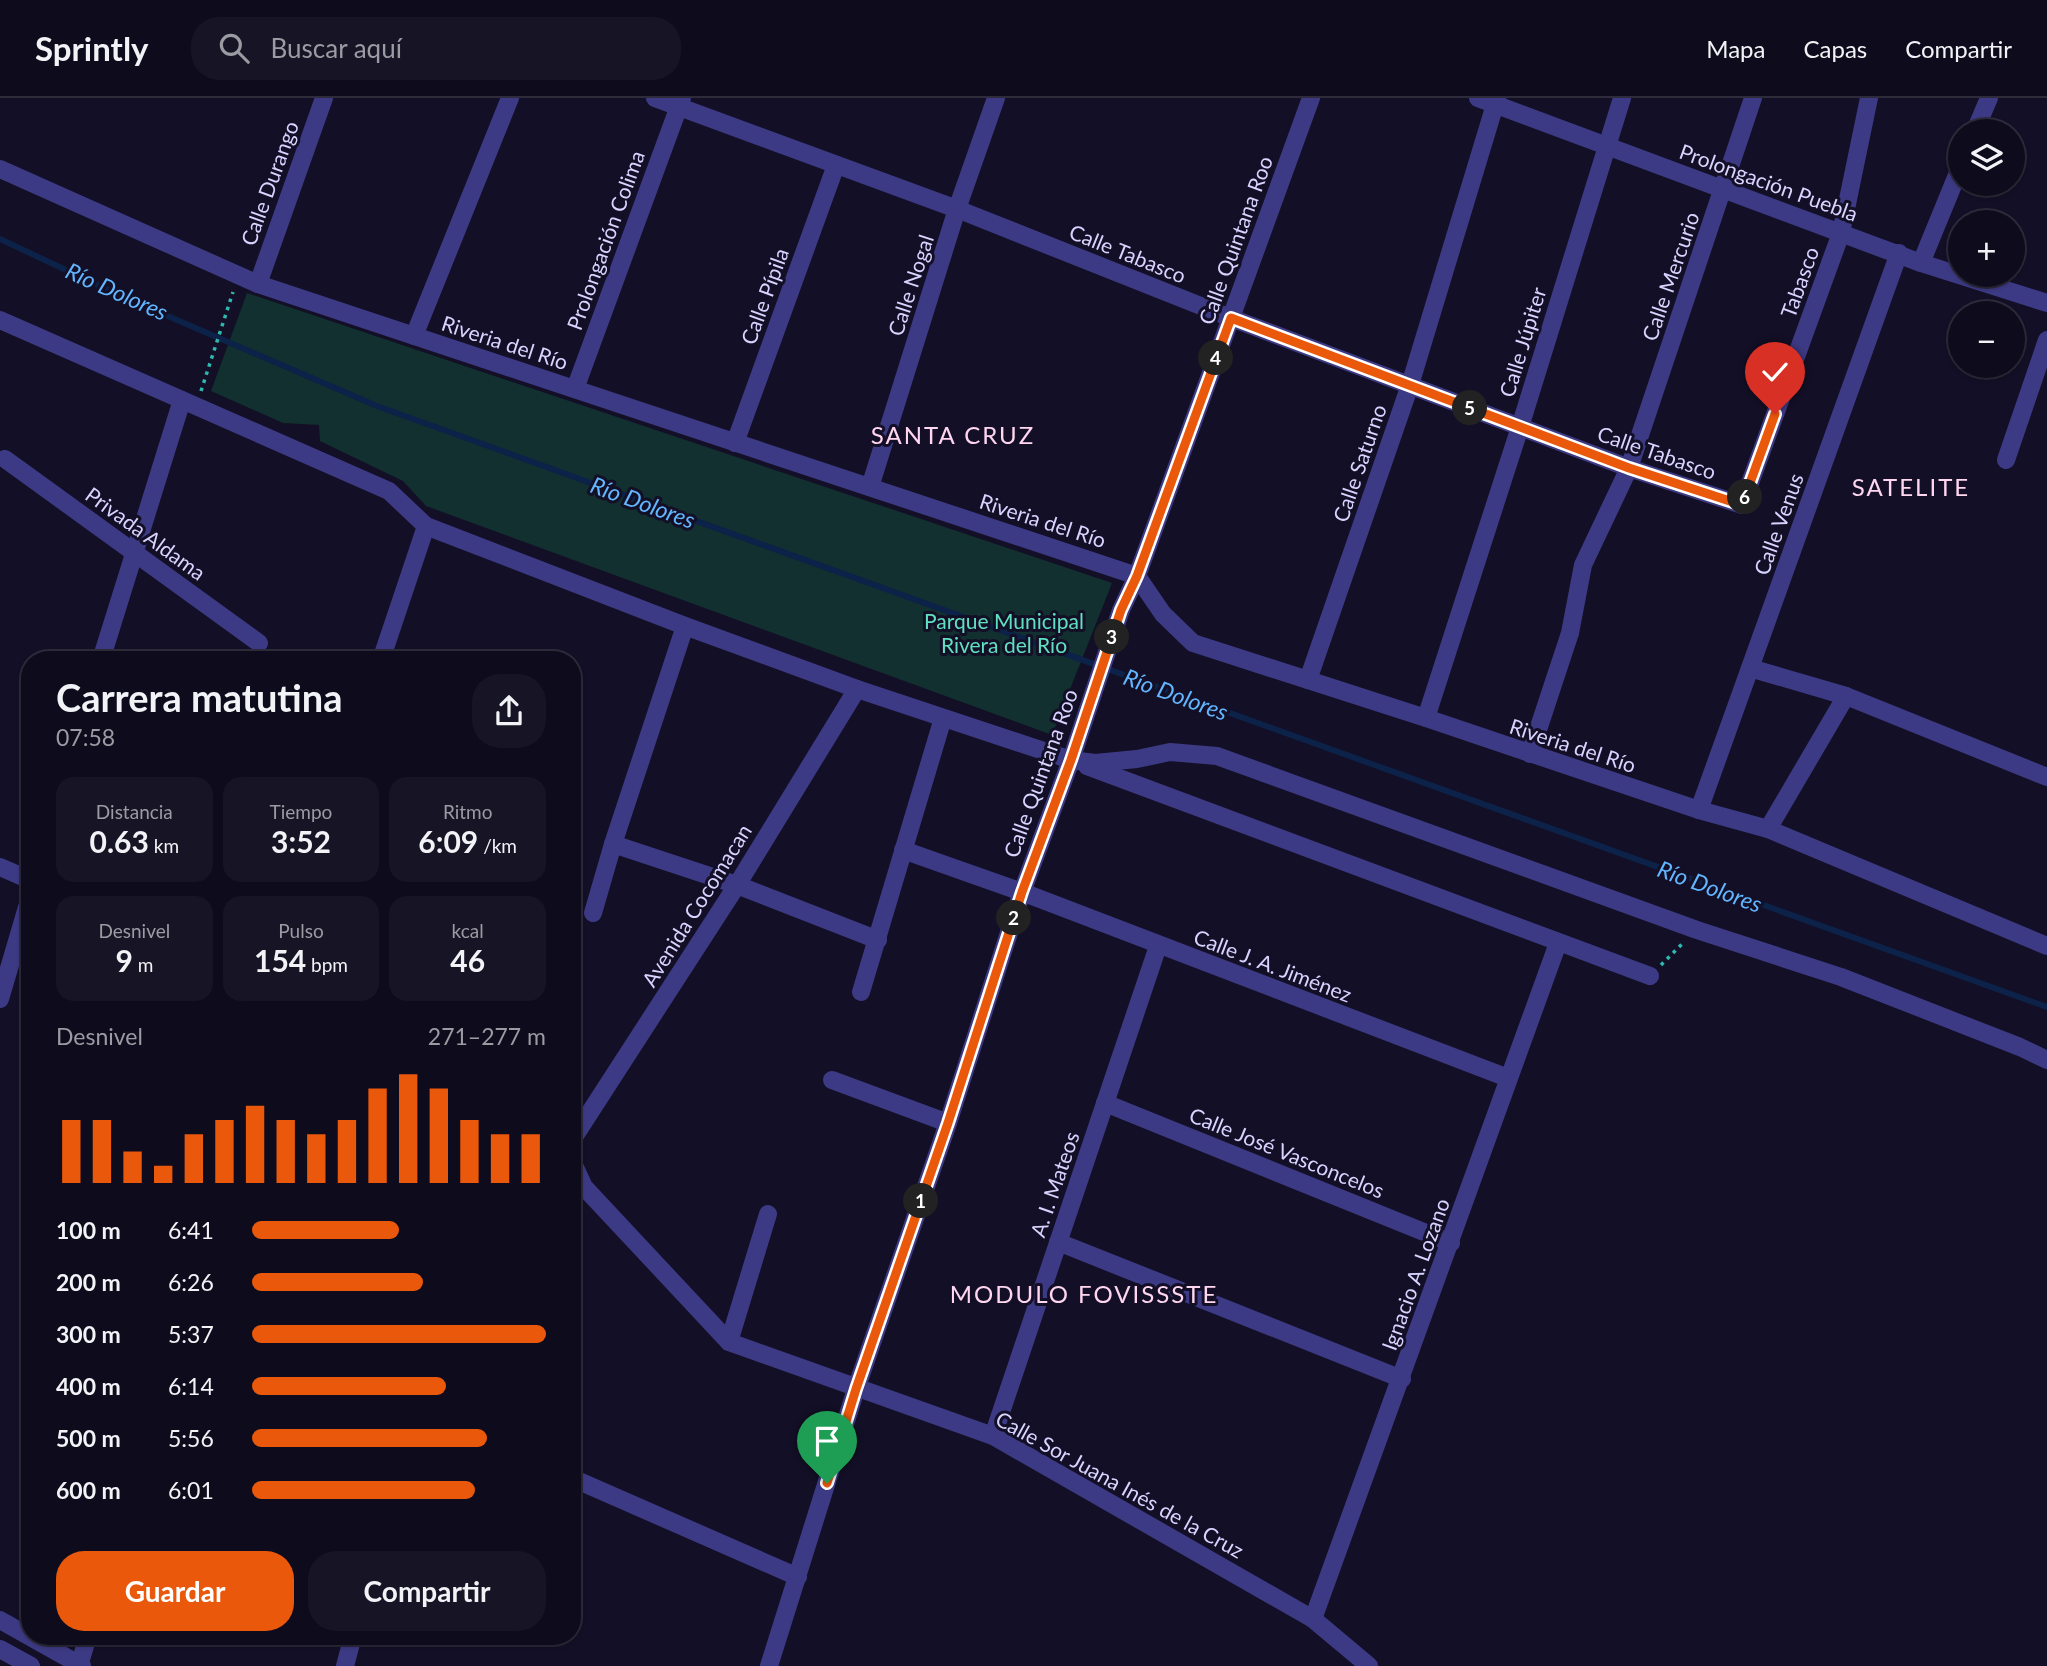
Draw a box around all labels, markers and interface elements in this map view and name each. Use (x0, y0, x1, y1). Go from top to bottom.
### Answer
search box (191, 17, 681, 80)
text: Sprintly (35, 28, 149, 68)
icon: search (215, 29, 253, 67)
text: Buscar aquí (271, 32, 402, 64)
text: Mapa (1706, 34, 1765, 63)
text: Capas (1803, 34, 1867, 63)
text: Compartir (1905, 34, 2012, 63)
street label: Calle Durango (235, 117, 303, 249)
map controls (1948, 119, 2025, 378)
button: layers (1948, 119, 2025, 196)
street label: Prolongación Puebla (1676, 138, 1862, 226)
street label: Prolongación Colima (561, 147, 649, 333)
street label: Calle Quintana Roo (1193, 152, 1277, 328)
street label: Calle Mercurio (1636, 208, 1704, 344)
button: + (1948, 210, 2025, 287)
street label: Calle Tabasco (1066, 218, 1190, 288)
street label: Calle Nogal (882, 231, 938, 339)
street label: Tabasco (1775, 243, 1823, 321)
street label: Calle Pípila (735, 244, 793, 348)
water label: Río Dolores (62, 256, 172, 326)
street label: Calle Júpiter (1493, 284, 1551, 400)
button: − (1948, 301, 2025, 378)
street label: Riveria del Río (439, 310, 571, 374)
pin: 4 (1198, 341, 1234, 376)
pin (1745, 342, 1805, 414)
text: 4 (1210, 346, 1221, 369)
icon: check (1756, 353, 1794, 391)
pin: 5 (1452, 390, 1488, 426)
text: 5 (1464, 396, 1475, 419)
street label: Calle Saturno (1327, 401, 1391, 525)
district label: SANTA CRUZ (871, 420, 1035, 449)
street label: Calle Tabasco (1594, 420, 1720, 484)
water label: Río Dolores (587, 470, 699, 534)
street label: Calle Venus (1748, 470, 1808, 578)
district label: SATELITE (1852, 472, 1970, 501)
pin: 6 (1728, 480, 1762, 514)
street label: Privada Aldama (81, 481, 211, 585)
text: 6 (1739, 485, 1750, 508)
street label: Riveria del Río (977, 488, 1109, 552)
park label: Parque Municipal Rivera del Río (924, 608, 1084, 657)
pin: 3 (1094, 620, 1130, 654)
text: 3 (1106, 625, 1117, 648)
water label: Río Dolores (1120, 662, 1232, 726)
text: Carrera matutina (56, 674, 343, 720)
button: share (472, 674, 546, 748)
street label: Calle Quintana Roo (998, 685, 1082, 861)
street label: Riveria del Río (1507, 713, 1639, 777)
text: 07:58 (56, 723, 115, 751)
text: Distancia (96, 800, 173, 823)
text: Tiempo (270, 800, 332, 823)
text: Ritmo (443, 800, 492, 823)
street label: Avenida Cocomacan (636, 819, 756, 991)
text: 0.63 (90, 823, 149, 859)
text: 3:52 (271, 823, 331, 859)
text: 6:09 (418, 823, 478, 859)
text: km (149, 834, 179, 857)
text: /km (478, 834, 517, 857)
water label: Río Dolores (1654, 854, 1766, 918)
pin: 2 (996, 900, 1032, 936)
text: 2 (1008, 906, 1019, 929)
text: Desnivel (98, 919, 170, 942)
text: Pulso (278, 919, 324, 942)
text: kcal (452, 919, 484, 942)
street label: Calle J. A. Jiménez (1191, 923, 1355, 1007)
text: 9 (115, 942, 133, 978)
text: 154 (254, 942, 306, 978)
text: 46 (450, 942, 485, 978)
text: m (133, 953, 153, 976)
text: bpm (306, 953, 348, 976)
text: Desnivel (56, 1022, 143, 1050)
text: 271–277 m (428, 1022, 546, 1050)
street label: Calle José Vasconcelos (1186, 1101, 1388, 1203)
street label: A. I. Mateos (1024, 1128, 1084, 1240)
pin: 1 (904, 1184, 939, 1218)
text: 1 (915, 1189, 926, 1212)
street label: Ignacio A. Lozano (1376, 1194, 1454, 1353)
text: 100 m (56, 1216, 121, 1244)
text: 6:41 (168, 1216, 214, 1244)
text: 200 m (56, 1268, 121, 1296)
text: 6:26 (168, 1268, 214, 1296)
district label: MODULO FOVISSSTE (950, 1279, 1218, 1308)
text: 300 m (56, 1320, 121, 1348)
text: 5:37 (168, 1320, 214, 1348)
text: 400 m (56, 1372, 121, 1400)
text: 6:14 (168, 1372, 214, 1400)
street label: Calle Sor Juana Inés de la Cruz (992, 1405, 1248, 1563)
pin (797, 1411, 857, 1483)
icon: arrive (808, 1422, 846, 1460)
text: 500 m (56, 1424, 121, 1452)
text: 5:56 (168, 1424, 214, 1452)
text: 600 m (56, 1476, 121, 1504)
text: 6:01 (168, 1476, 214, 1504)
button: Guardar (56, 1551, 294, 1631)
button: Compartir (308, 1551, 546, 1631)

